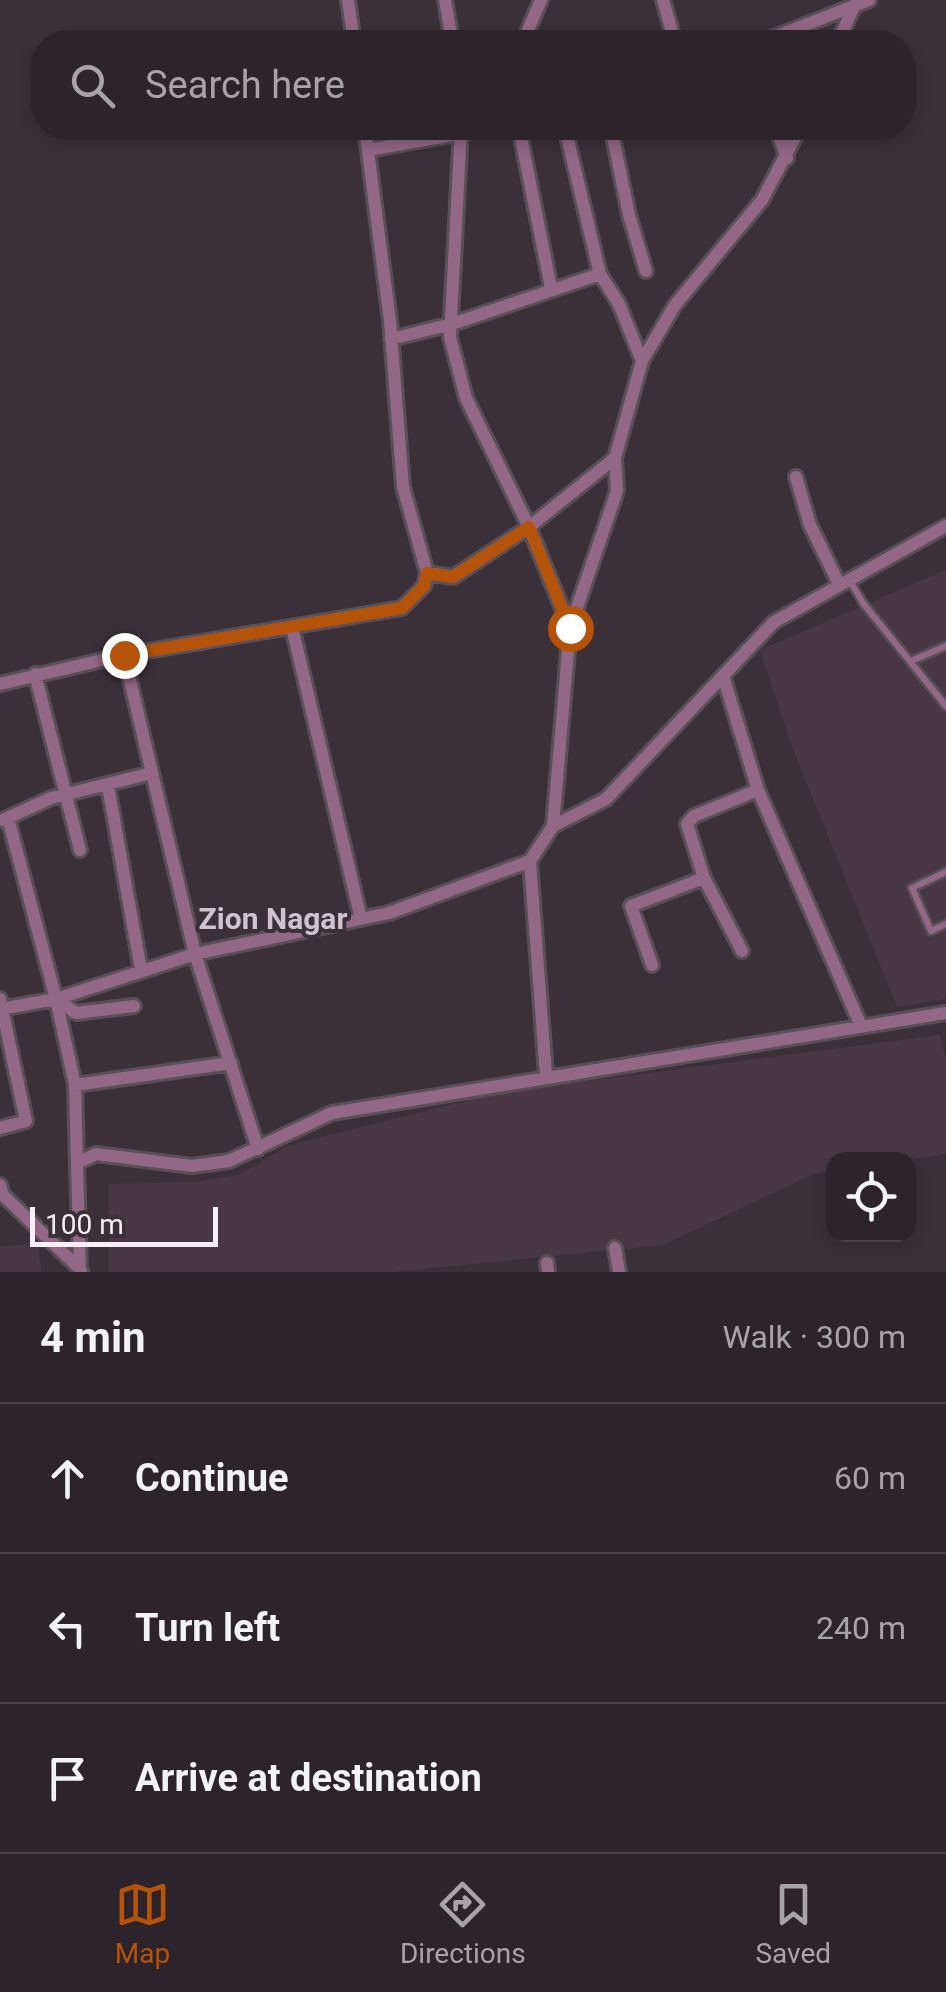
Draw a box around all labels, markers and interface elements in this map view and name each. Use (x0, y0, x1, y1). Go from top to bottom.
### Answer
search box (30, 30, 916, 140)
icon: search (65, 58, 120, 113)
text: Search here (145, 63, 345, 107)
route start (548, 606, 594, 652)
route end (102, 633, 148, 679)
district label: Zion Nagar (199, 901, 347, 936)
map controls (826, 1152, 916, 1242)
button: locate (826, 1152, 916, 1242)
scale bar (30, 1202, 218, 1246)
text: 100 m (45, 1208, 124, 1241)
text: 4 min (40, 1313, 146, 1362)
text: Walk · 300 m (723, 1318, 906, 1356)
icon: ahead (40, 1451, 95, 1506)
text: Continue (135, 1456, 289, 1500)
text: 60 m (834, 1459, 906, 1497)
icon: left (40, 1601, 95, 1656)
text: Turn left (135, 1606, 280, 1650)
text: 240 m (816, 1609, 906, 1647)
icon: arrive (40, 1751, 95, 1806)
text: Arrive at destination (135, 1756, 482, 1800)
tab: Map (115, 1877, 170, 1970)
tab: Directions (400, 1877, 526, 1970)
tab: Saved (755, 1877, 831, 1970)

